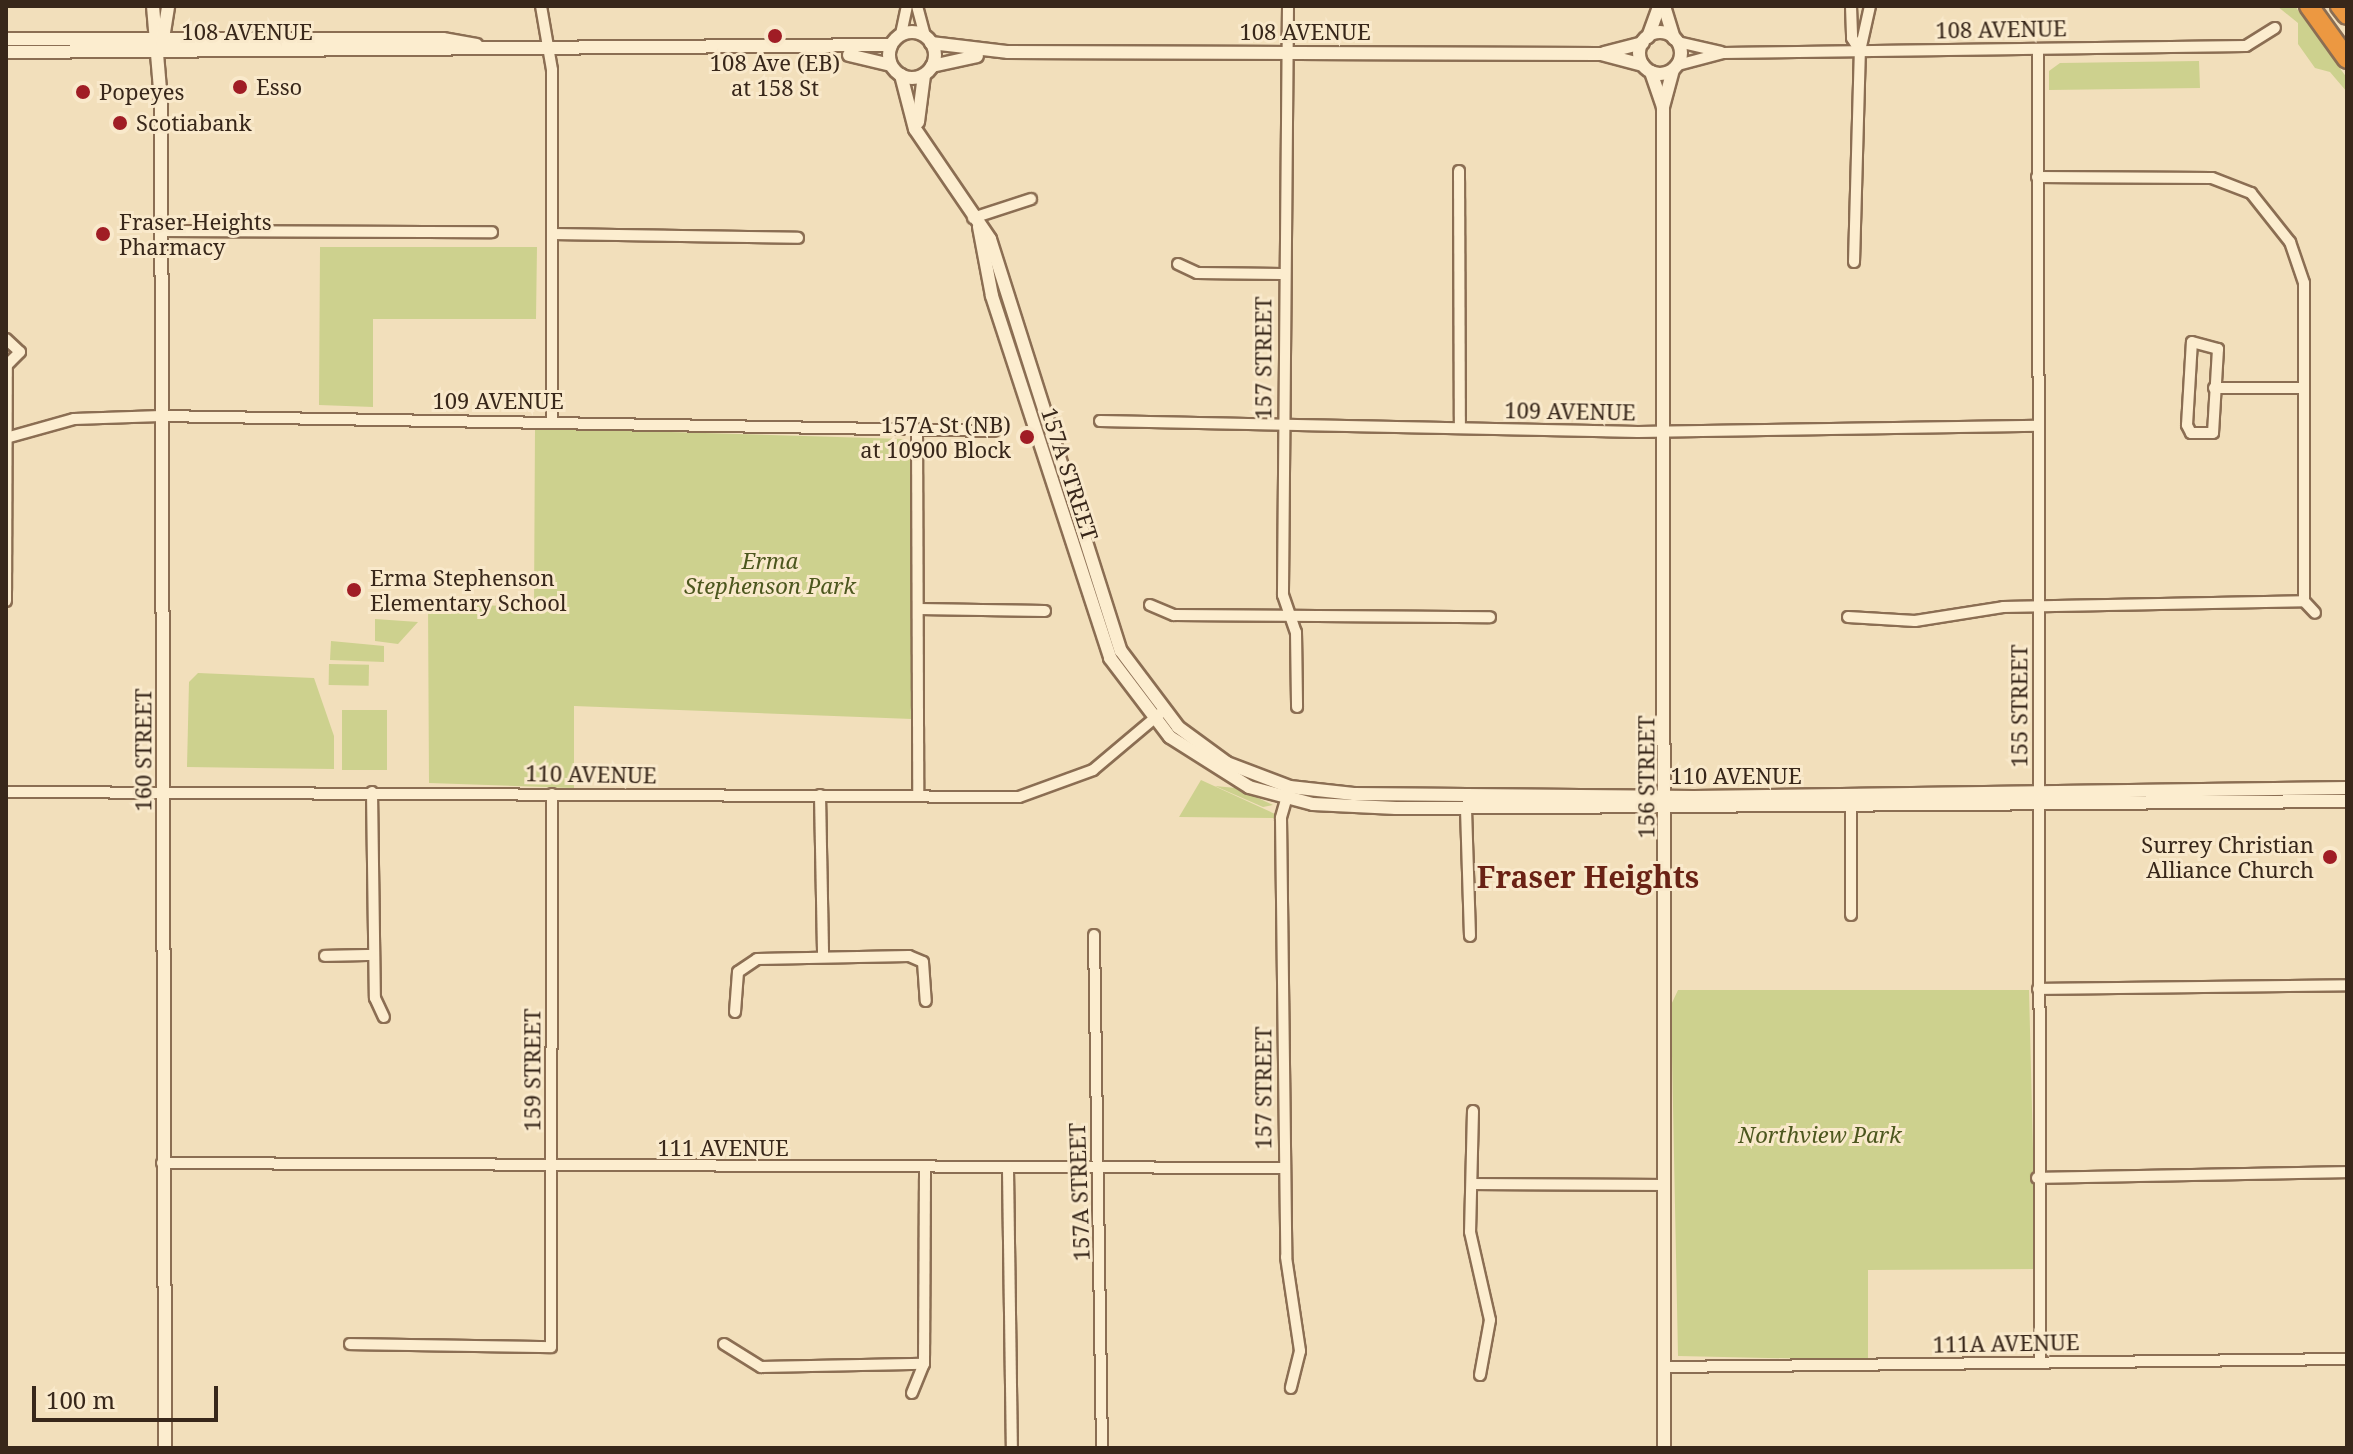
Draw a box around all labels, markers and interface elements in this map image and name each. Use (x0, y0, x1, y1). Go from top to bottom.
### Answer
street label: 108 AVENUE (1935, 15, 2067, 43)
street label: 108 AVENUE (181, 19, 313, 45)
street label: 108 AVENUE (1239, 19, 1371, 45)
marker: 108 Ave (EB) at 158 St (766, 27, 784, 45)
place label: 108 Ave (EB) at 158 St (710, 49, 840, 100)
place label: Esso (256, 74, 302, 100)
marker: Esso (231, 78, 249, 96)
place label: Popeyes (99, 79, 184, 105)
marker: Popeyes (74, 83, 92, 101)
place label: Scotiabank (136, 110, 252, 136)
marker: Scotiabank (111, 114, 129, 132)
place label: Fraser Heights Pharmacy (119, 208, 272, 260)
marker: Fraser Heights Pharmacy (94, 225, 112, 243)
street label: 157 STREET (1250, 297, 1276, 419)
street label: 109 AVENUE (432, 388, 564, 414)
street label: 109 AVENUE (1504, 397, 1636, 425)
street label: 157A STREET (1036, 404, 1104, 544)
place label: 157A St (NB) at 10900 Block (860, 411, 1011, 462)
marker: 157A St (NB) at 10900 Block (1018, 428, 1036, 446)
park label: Erma Stephenson Park (684, 547, 856, 598)
place label: Erma Stephenson Elementary School (370, 564, 567, 616)
marker: Erma Stephenson Elementary School (345, 581, 363, 599)
street label: 155 STREET (2006, 645, 2032, 767)
street label: 160 STREET (130, 689, 156, 811)
street label: 156 STREET (1633, 716, 1659, 838)
street label: 110 AVENUE (525, 760, 657, 788)
street label: 110 AVENUE (1670, 763, 1802, 789)
place label: Surrey Christian Alliance Church (2141, 831, 2314, 882)
marker: Surrey Christian Alliance Church (2321, 848, 2339, 866)
district label: Fraser Heights (1477, 859, 1699, 895)
street label: 159 STREET (519, 1009, 545, 1131)
street label: 157 STREET (1250, 1027, 1276, 1149)
street label: 157A STREET (1063, 1122, 1095, 1262)
park label: Northview Park (1738, 1122, 1902, 1148)
street label: 111 AVENUE (657, 1135, 789, 1161)
street label: 111A AVENUE (1932, 1329, 2080, 1357)
scale bar (36, 1370, 222, 1420)
text: 100 m (46, 1383, 115, 1416)

